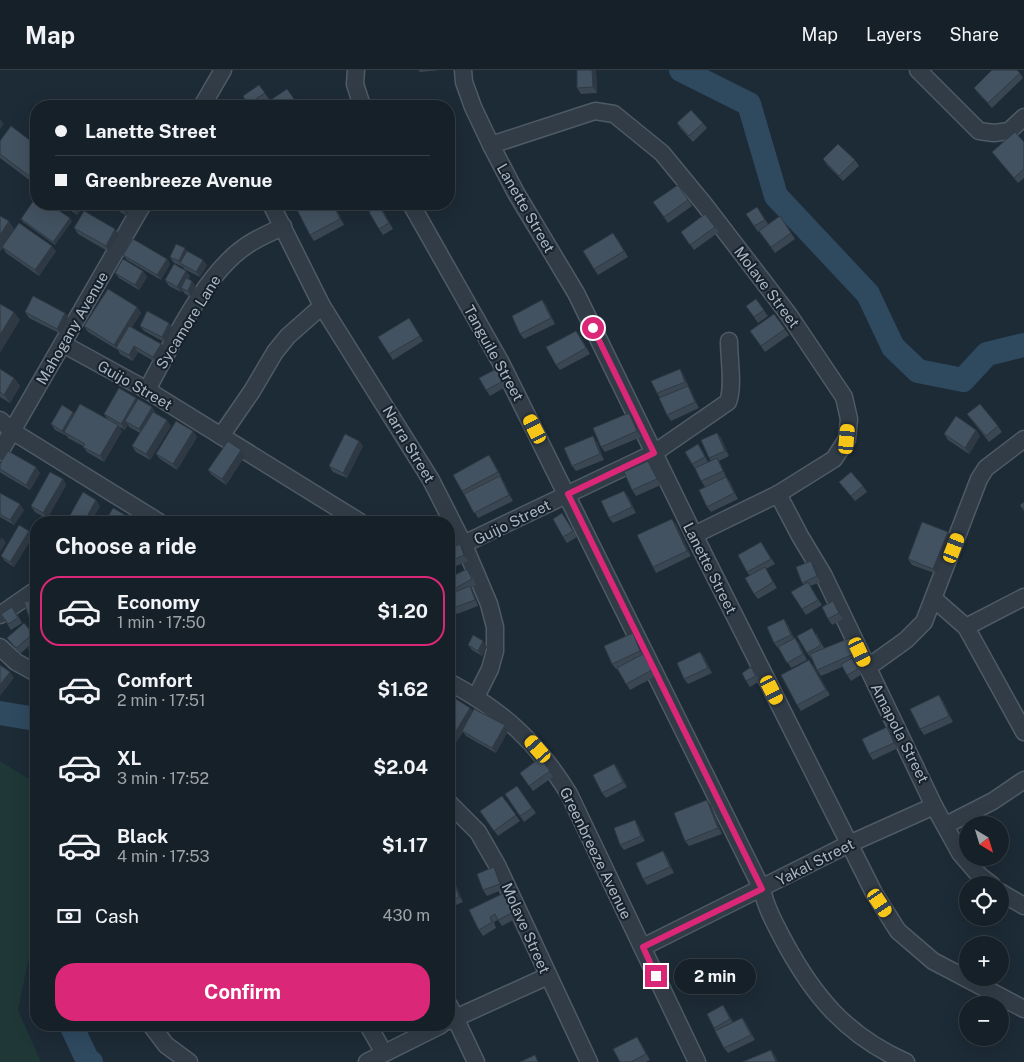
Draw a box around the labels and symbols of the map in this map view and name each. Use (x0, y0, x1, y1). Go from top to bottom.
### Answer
street label: Lanette Street (494, 160, 558, 256)
street label: Molave Street (731, 243, 803, 331)
street label: Mahogany Avenue (33, 269, 111, 387)
street label: Sycamore Lane (152, 272, 224, 372)
street label: Tanguile Street (461, 302, 527, 404)
route start (582, 317, 604, 339)
street label: Guijo Street (95, 357, 175, 413)
street label: Narra Street (379, 402, 439, 486)
car (521, 412, 548, 446)
car (838, 423, 855, 455)
street label: Guijo Street (471, 496, 553, 548)
street label: Lanette Street (680, 520, 740, 617)
car (941, 531, 966, 565)
car (846, 635, 873, 669)
car (758, 673, 785, 707)
street label: Amapola Street (868, 680, 933, 786)
car (522, 733, 553, 765)
street label: Greenbreeze Avenue (557, 784, 635, 922)
north arrow (959, 816, 1009, 866)
street label: Yakal Street (773, 835, 857, 889)
street label: Molave Street (498, 880, 554, 976)
car (865, 886, 894, 920)
callout: 2 min (674, 958, 756, 994)
route end (645, 965, 667, 987)

